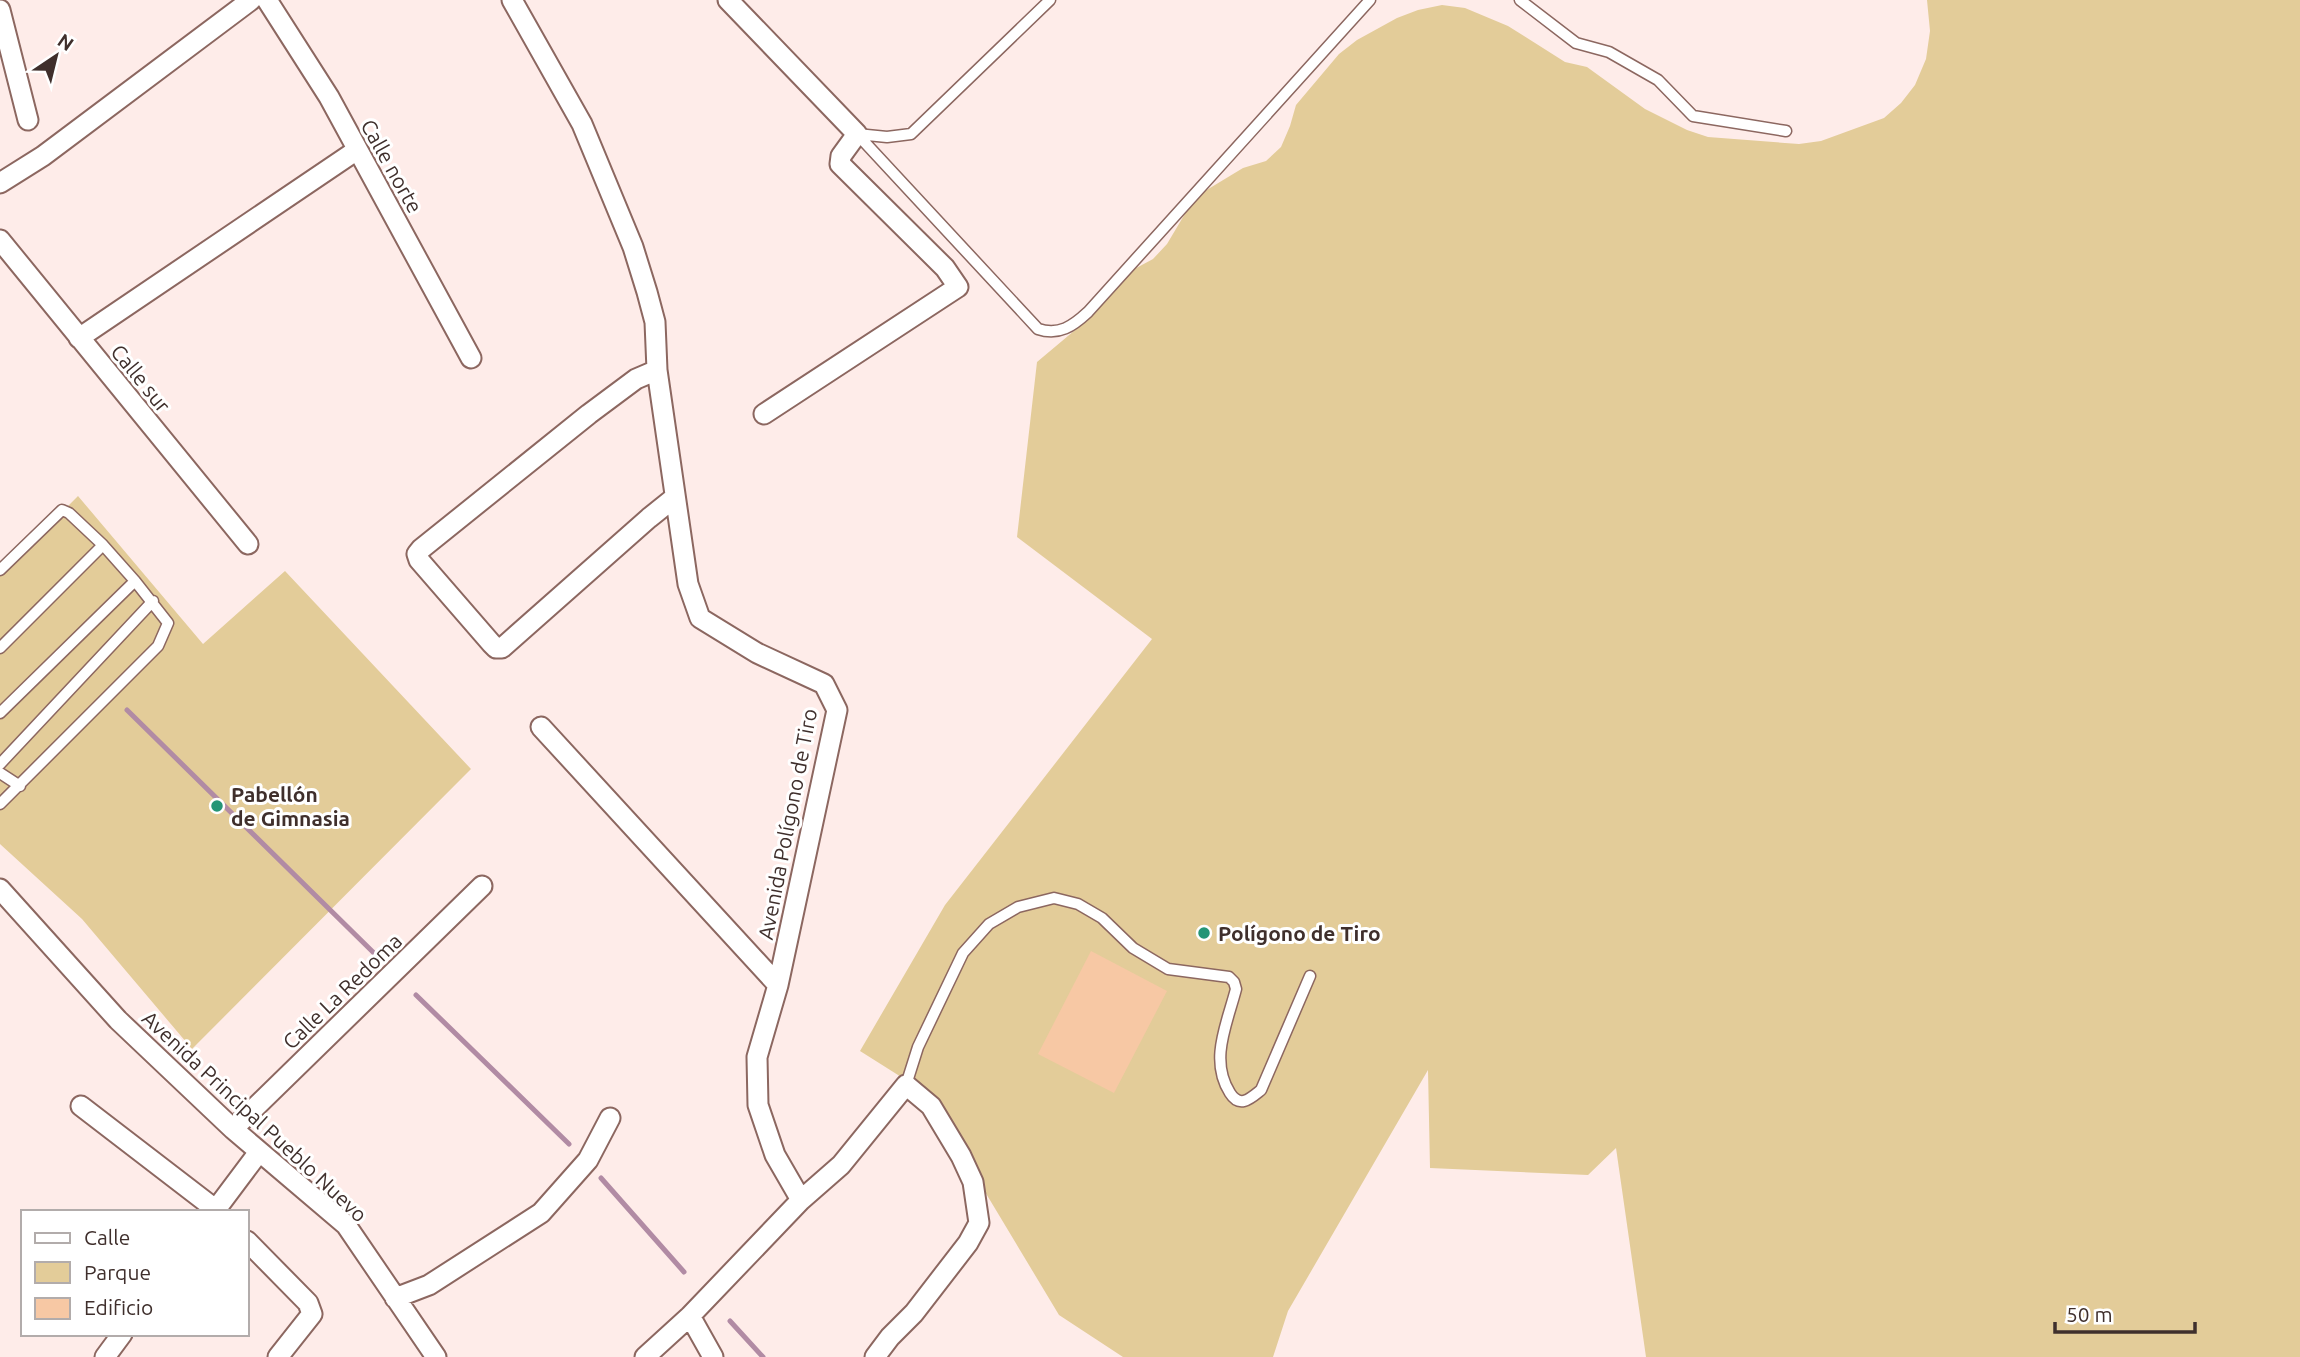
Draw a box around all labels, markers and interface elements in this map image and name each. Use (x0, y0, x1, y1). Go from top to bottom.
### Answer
north arrow (21, 21, 91, 91)
text: N (54, 29, 78, 55)
street label: Calle norte (357, 115, 427, 217)
street label: Calle sur (106, 339, 176, 417)
street label: Avenida Polígono de Tiro (753, 706, 821, 942)
place label: Pabellón de Gimnasia (231, 782, 350, 830)
marker: Pabellón de Gimnasia (209, 798, 225, 814)
place label: Polígono de Tiro (1218, 921, 1381, 945)
marker: Polígono de Tiro (1196, 925, 1212, 941)
street label: Calle La Redoma (278, 928, 406, 1054)
street label: Avenida Principal Pueblo Nuevo (138, 1006, 372, 1226)
legend (21, 1210, 248, 1336)
text: Calle (84, 1225, 130, 1249)
text: Parque (84, 1260, 151, 1284)
scale bar (2055, 1290, 2195, 1334)
text: Edificio (84, 1295, 153, 1319)
text: 50 m (2066, 1302, 2113, 1326)

